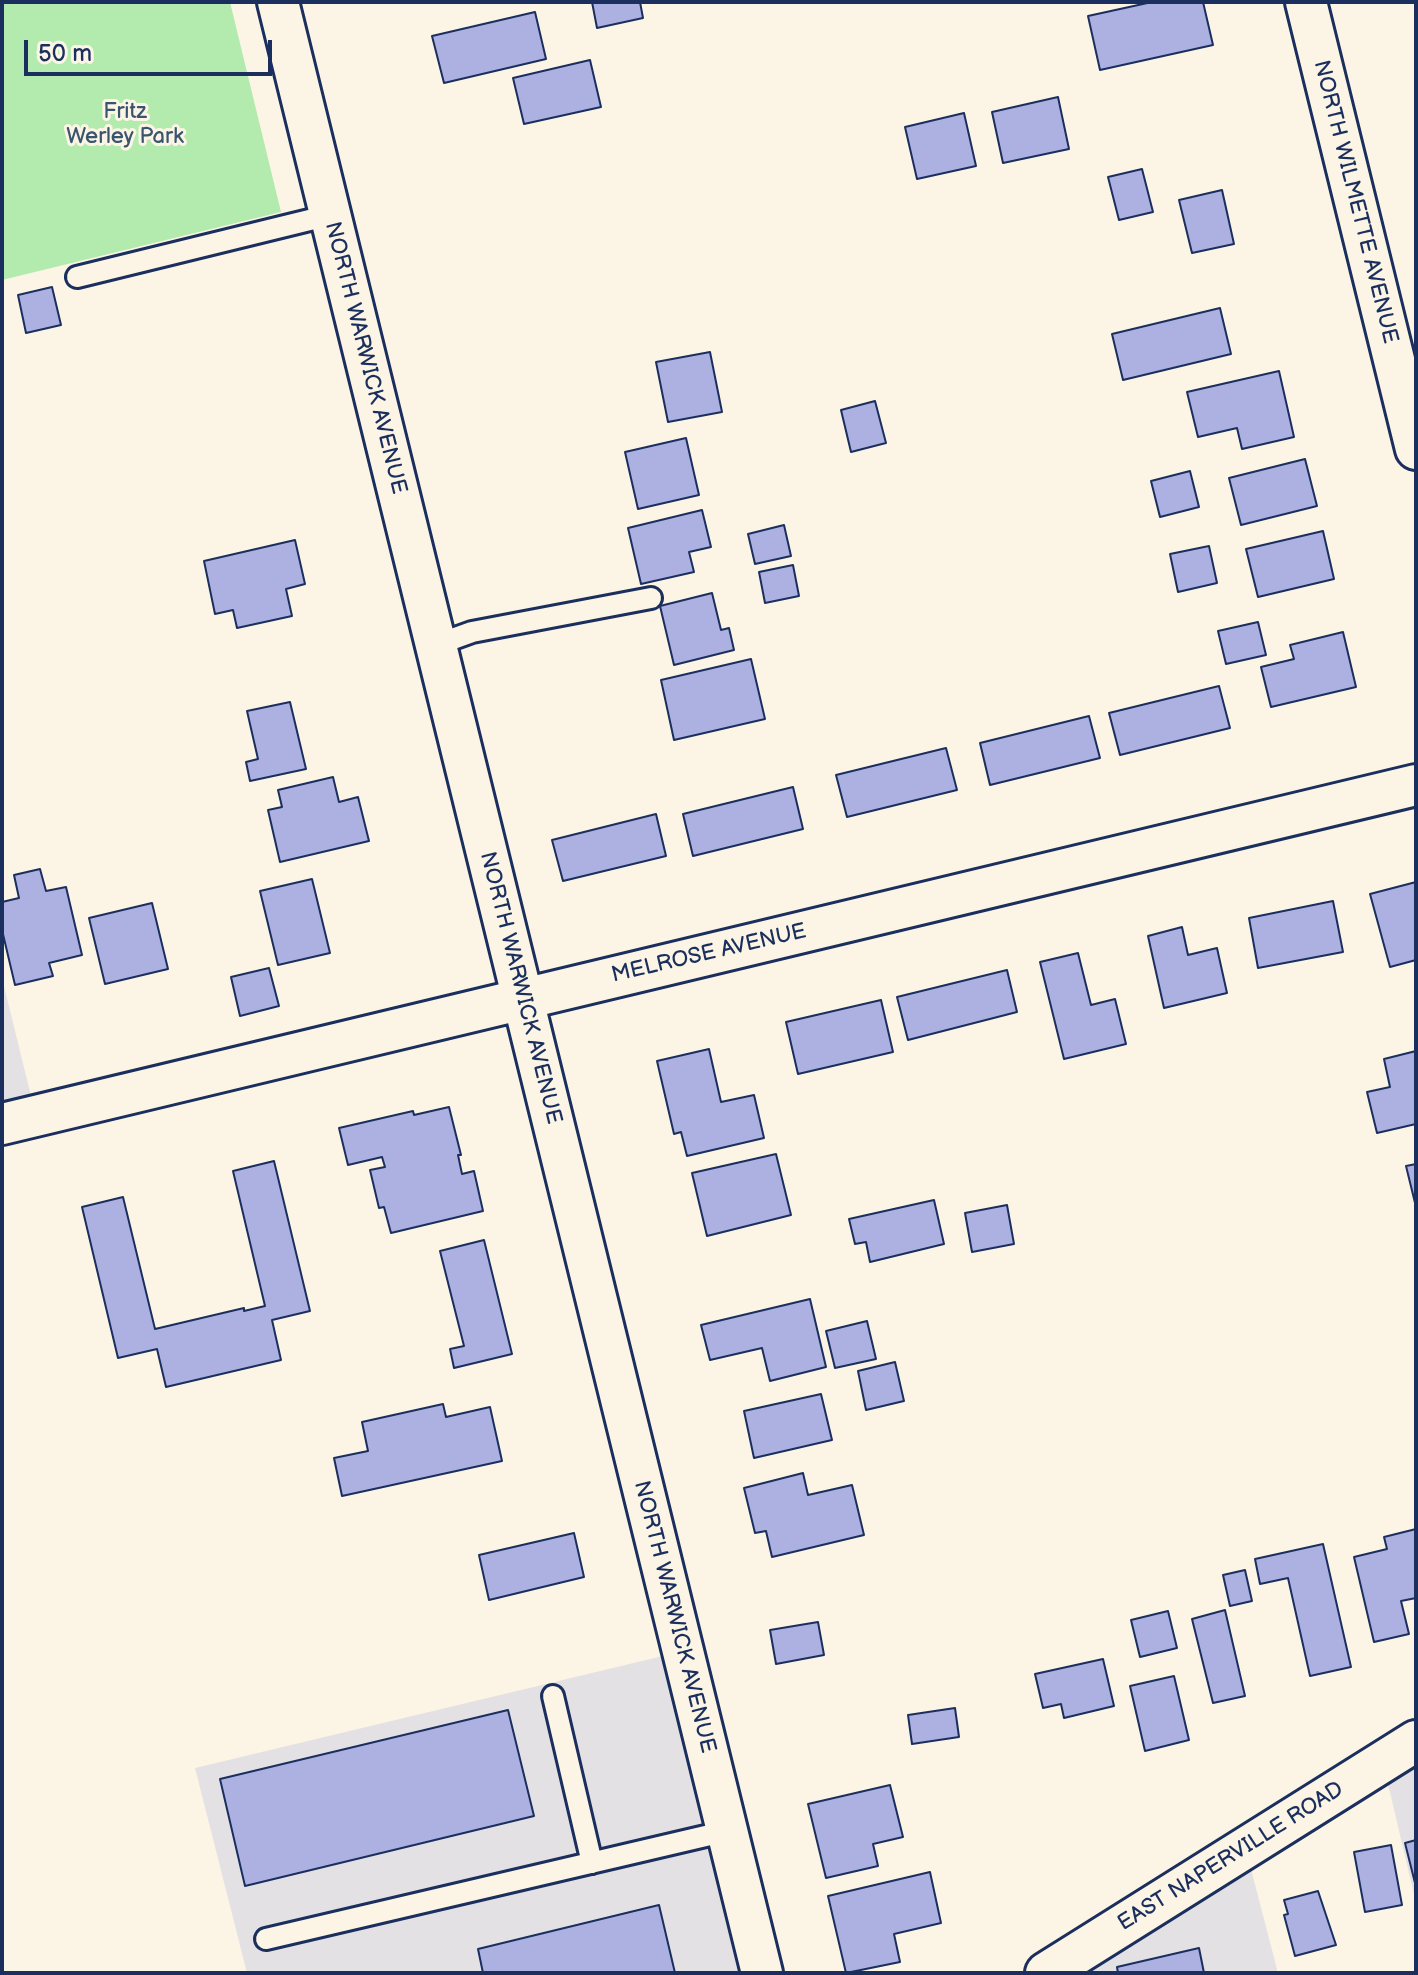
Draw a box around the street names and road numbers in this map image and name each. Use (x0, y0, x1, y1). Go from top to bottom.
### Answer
street label: NORTH WILMETTE AVENUE (1307, 58, 1403, 346)
street label: NORTH WARWICK AVENUE (318, 219, 412, 497)
street label: NORTH WARWICK AVENUE (473, 849, 567, 1127)
street label: MELROSE AVENUE (609, 919, 809, 989)
street label: NORTH WARWICK AVENUE (627, 1478, 721, 1756)
street label: EAST NAPERVILLE ROAD (1113, 1777, 1349, 1937)

